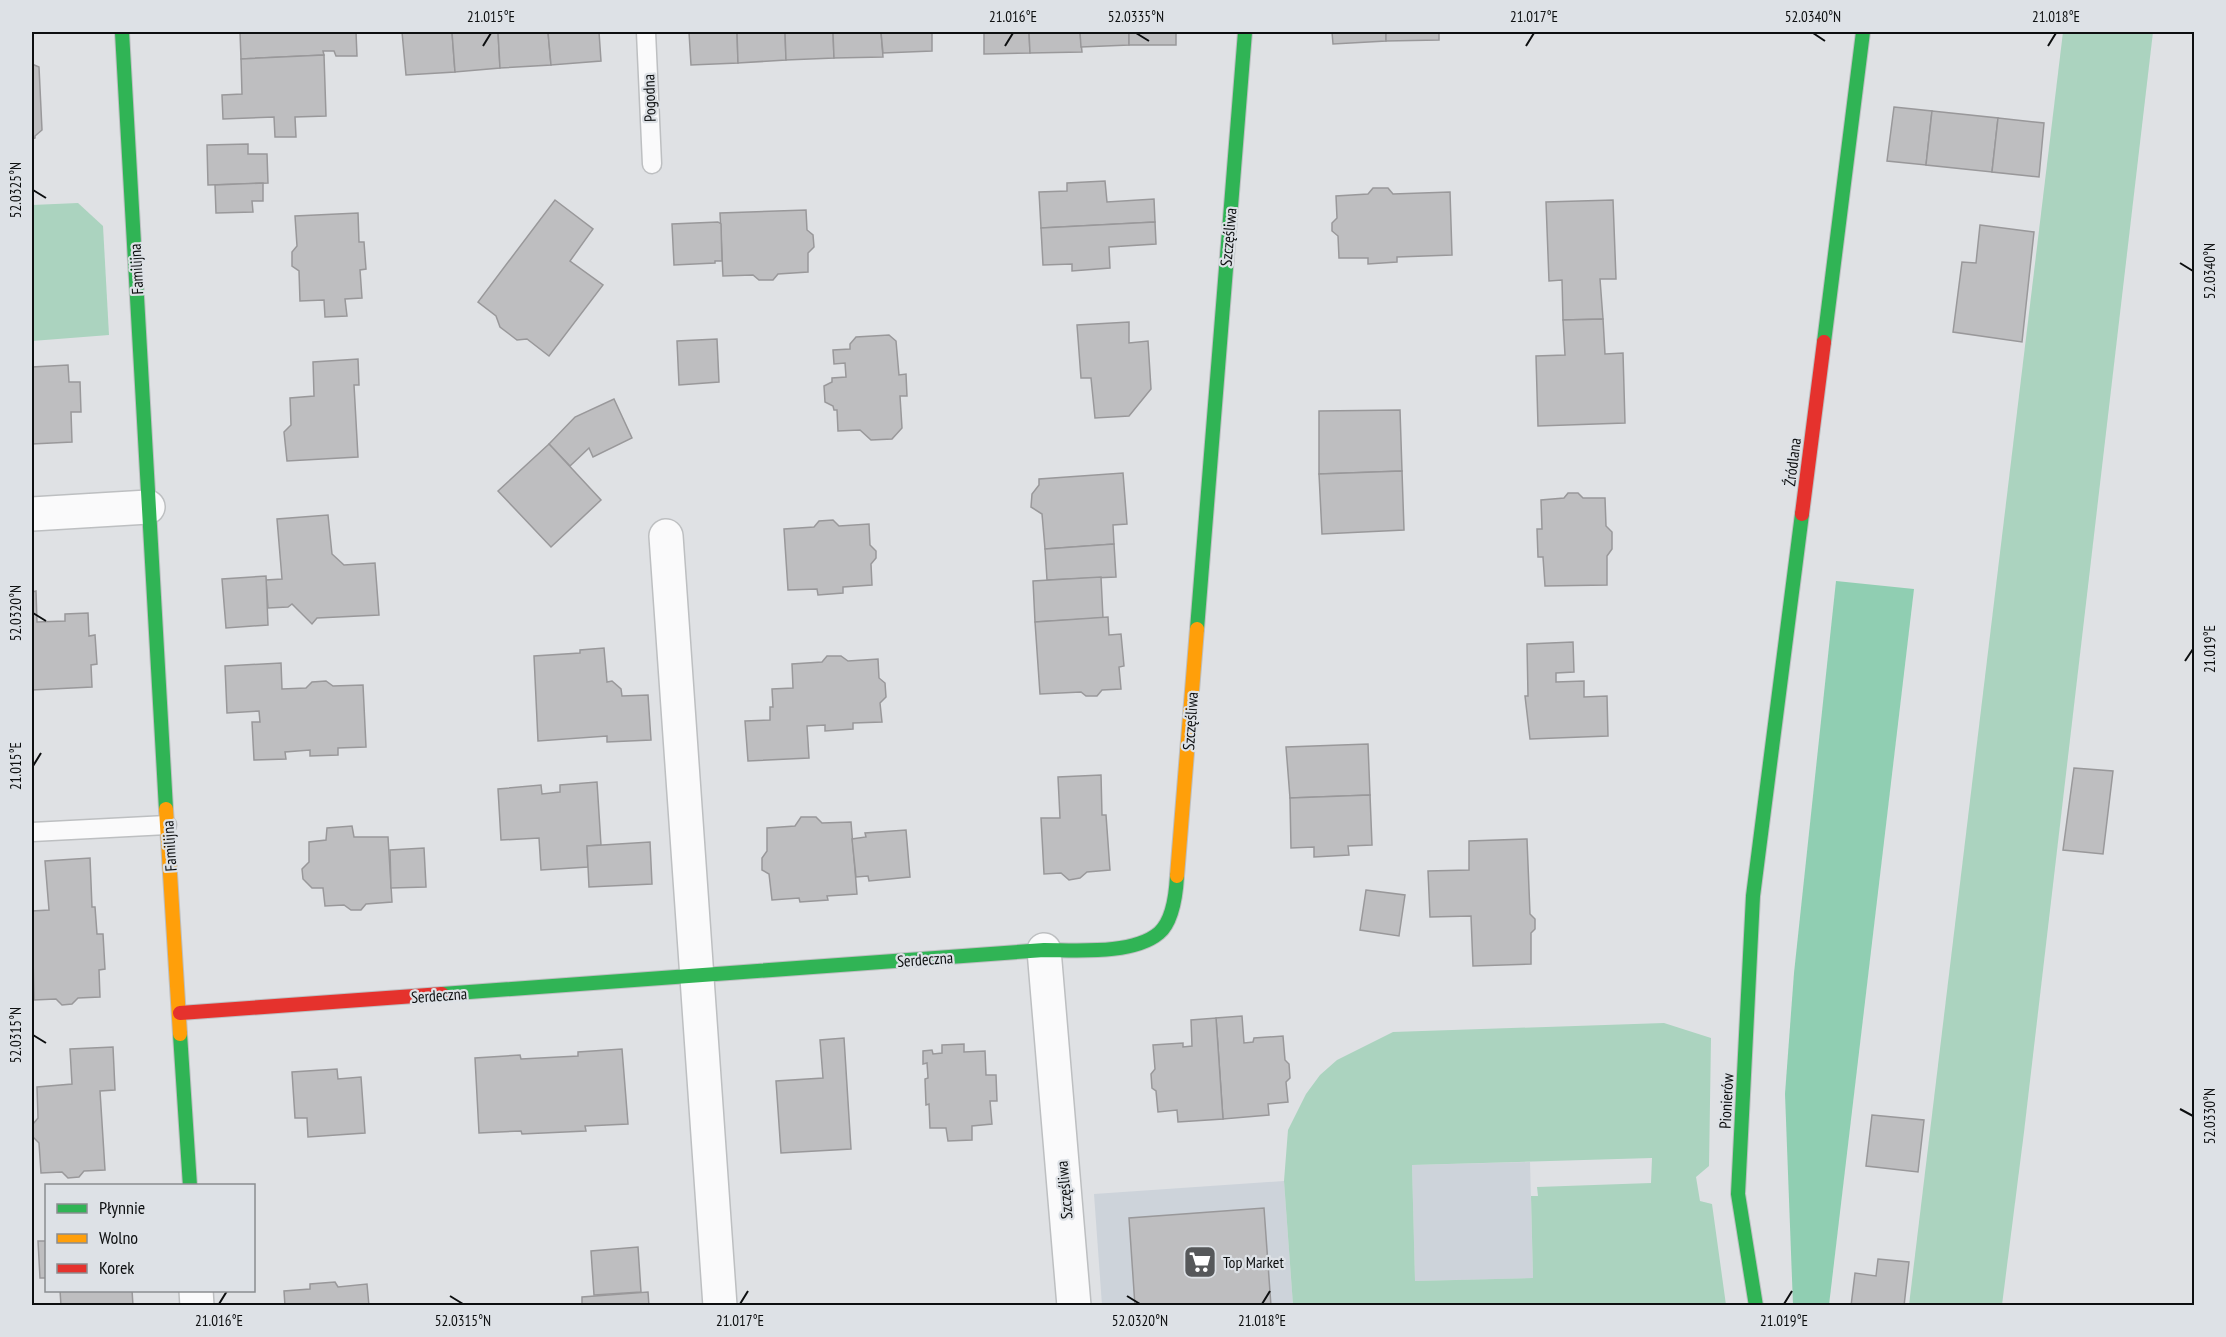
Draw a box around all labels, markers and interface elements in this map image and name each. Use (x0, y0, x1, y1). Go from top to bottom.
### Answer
text: 21.015°E (467, 7, 515, 26)
text: 21.016°E (989, 7, 1037, 26)
text: 52.0335°N (1108, 7, 1164, 26)
text: 21.017°E (1510, 7, 1558, 26)
text: 52.0340°N (1785, 7, 1841, 26)
text: 21.018°E (2032, 7, 2080, 26)
street label: Pogodna (638, 74, 660, 122)
text: 52.0325°N (6, 162, 25, 218)
street label: Szczęśliwa (1215, 207, 1241, 267)
street label: Familijna (125, 243, 147, 295)
text: 52.0340°N (2200, 243, 2219, 299)
street label: Źródlana (1779, 437, 1805, 487)
text: 52.0320°N (6, 585, 25, 641)
text: 21.019°E (2200, 625, 2219, 673)
street label: Szczęśliwa (1178, 691, 1202, 751)
text: 21.015°E (6, 742, 25, 790)
street label: Familijna (157, 820, 181, 872)
street label: Serdeczna (896, 947, 954, 971)
street label: Serdeczna (410, 983, 468, 1007)
text: 52.0315°N (6, 1007, 25, 1063)
street label: Pionierów (1715, 1072, 1737, 1129)
text: 52.0330°N (2200, 1088, 2219, 1144)
street label: Szczęśliwa (1051, 1160, 1077, 1220)
legend (45, 1184, 255, 1292)
text: Płynnie (99, 1196, 145, 1219)
text: Wolno (99, 1226, 138, 1249)
supermarket icon: Top Market (1182, 1244, 1218, 1280)
place label: Top Market (1223, 1252, 1284, 1272)
text: Korek (99, 1256, 134, 1279)
text: 21.016°E (195, 1311, 243, 1330)
text: 52.0315°N (435, 1311, 491, 1330)
text: 21.017°E (716, 1311, 764, 1330)
text: 52.0320°N (1112, 1311, 1168, 1330)
text: 21.018°E (1238, 1311, 1286, 1330)
text: 21.019°E (1760, 1311, 1808, 1330)

